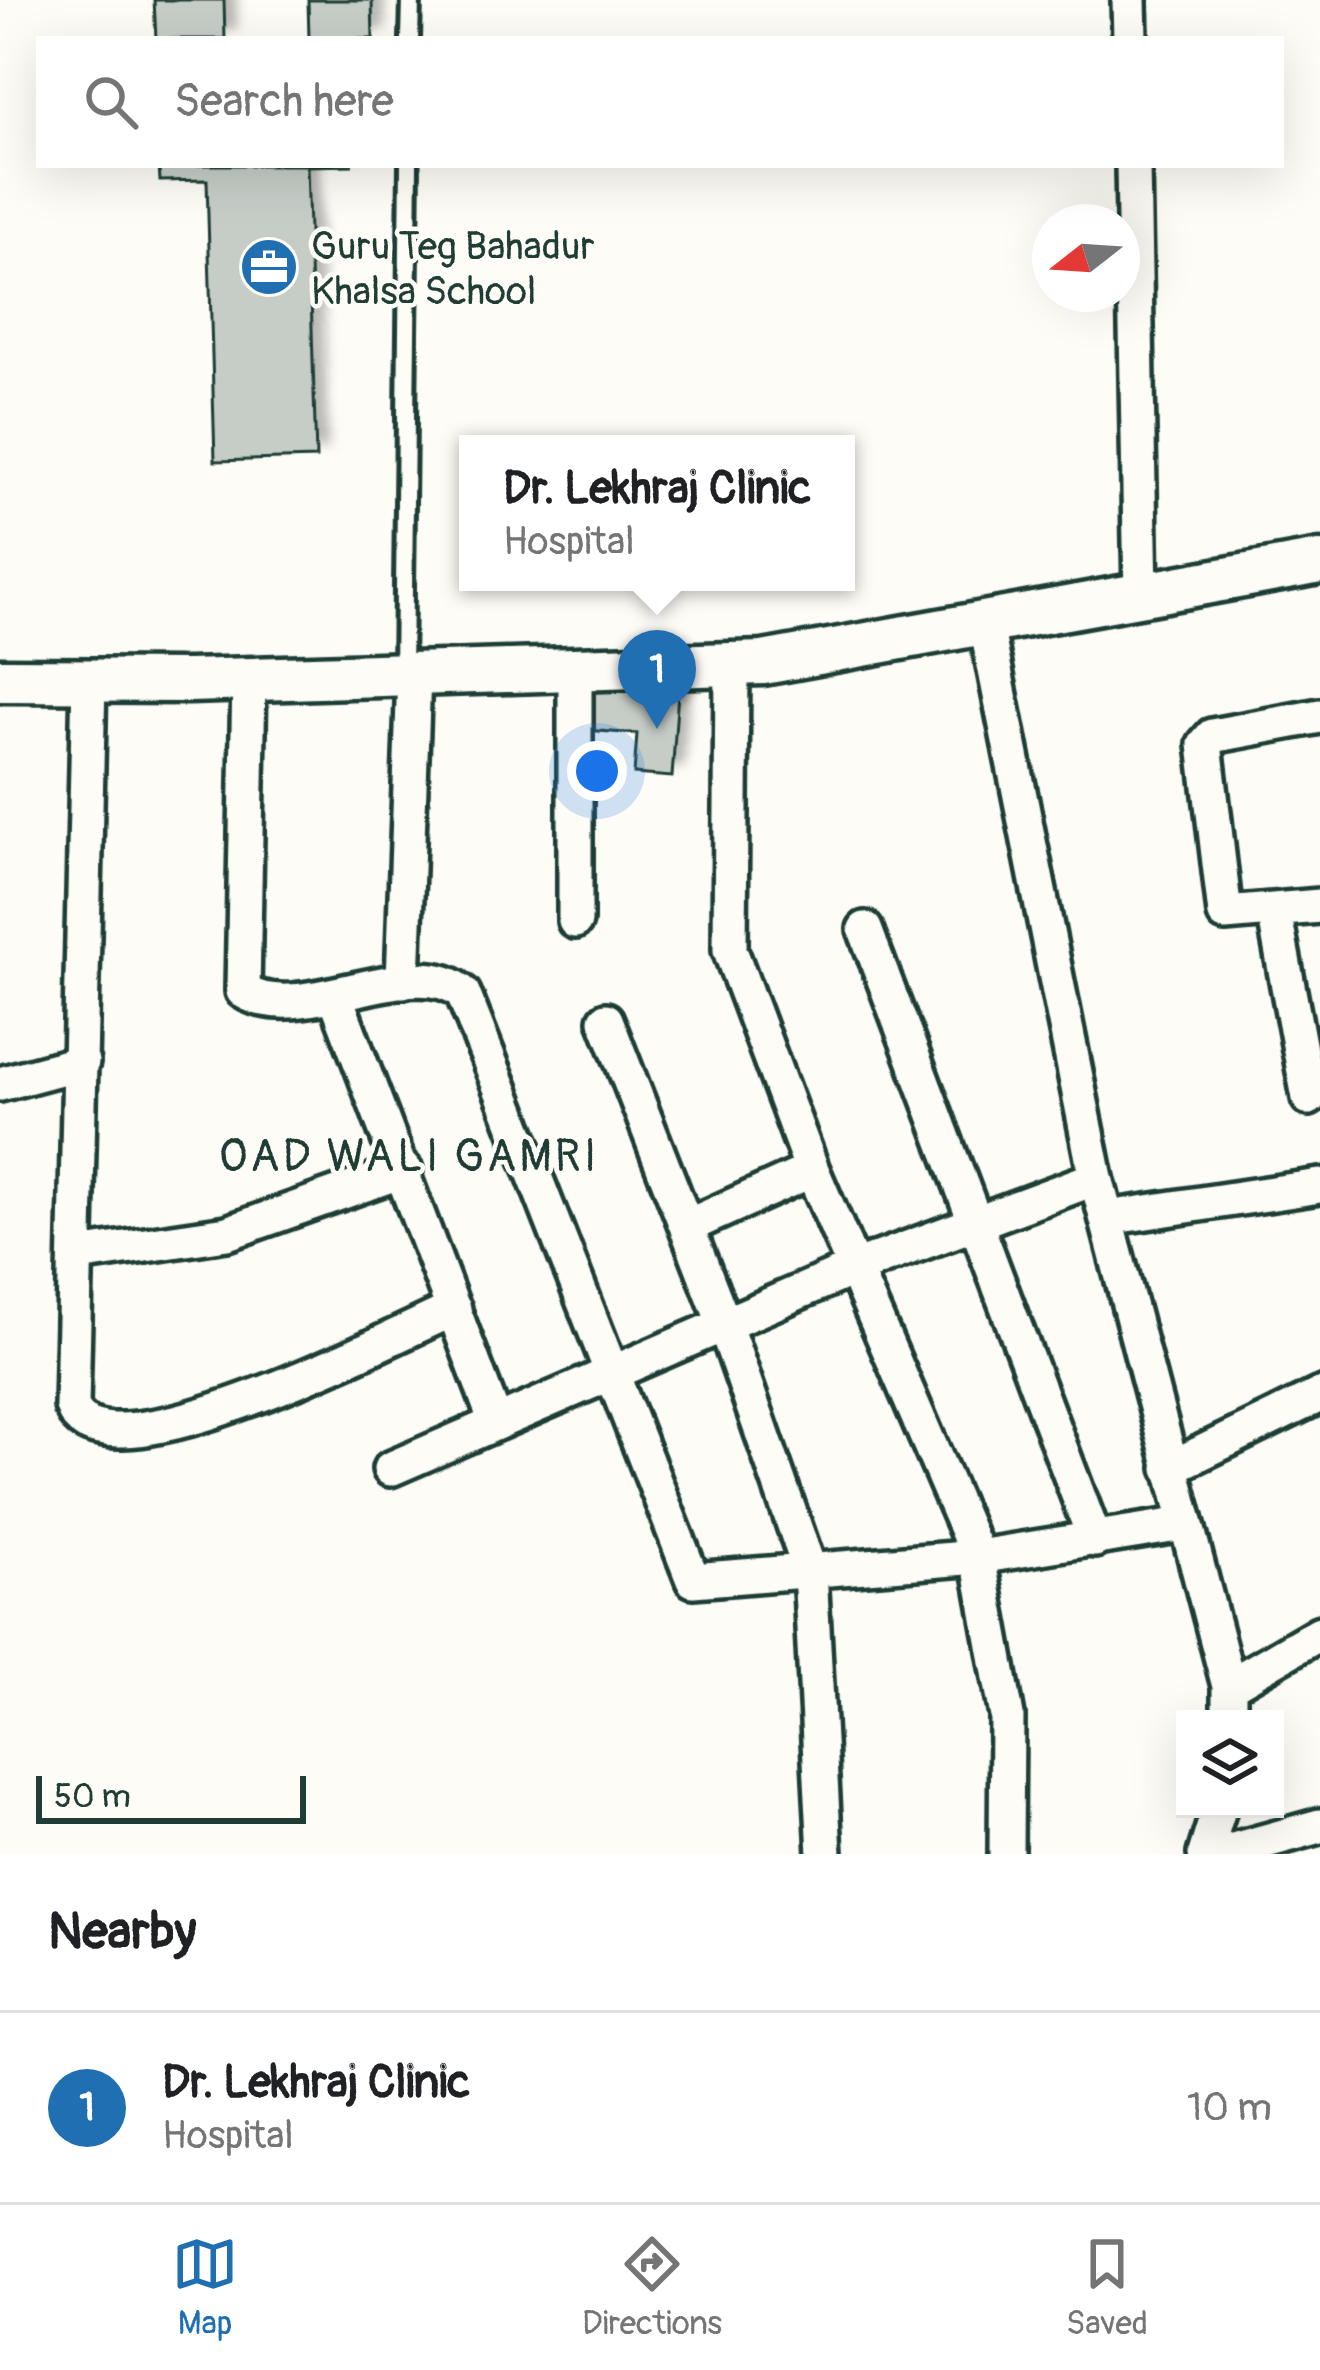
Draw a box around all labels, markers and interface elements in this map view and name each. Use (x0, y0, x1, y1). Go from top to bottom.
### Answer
search box (36, 36, 1284, 168)
icon: search (78, 69, 144, 135)
text: Search here (174, 74, 394, 130)
north arrow (1032, 204, 1140, 312)
place label: Guru Teg Bahadur Khalsa School (311, 222, 594, 316)
office icon: Guru Teg Bahadur Khalsa School (238, 236, 300, 298)
popup (459, 435, 855, 591)
text: Dr. Lekhraj Clinic (503, 461, 811, 517)
text: Hospital (503, 517, 635, 566)
pin: 1 (618, 630, 696, 729)
your location (567, 741, 627, 801)
district label: OAD WALI GAMRI (219, 1129, 599, 1185)
map controls (1176, 1710, 1284, 1818)
button: layers (1176, 1710, 1284, 1818)
scale bar (36, 1770, 306, 1823)
text: 50 m (54, 1776, 131, 1817)
text: Nearby (48, 1900, 196, 1964)
text: Dr. Lekhraj Clinic (162, 2055, 470, 2111)
text: 1 (79, 2083, 95, 2132)
text: 10 m (1187, 2083, 1272, 2132)
text: Hospital (162, 2111, 294, 2160)
tab: Map (172, 2231, 238, 2344)
tab: Directions (582, 2231, 722, 2344)
tab: Saved (1066, 2231, 1148, 2344)

